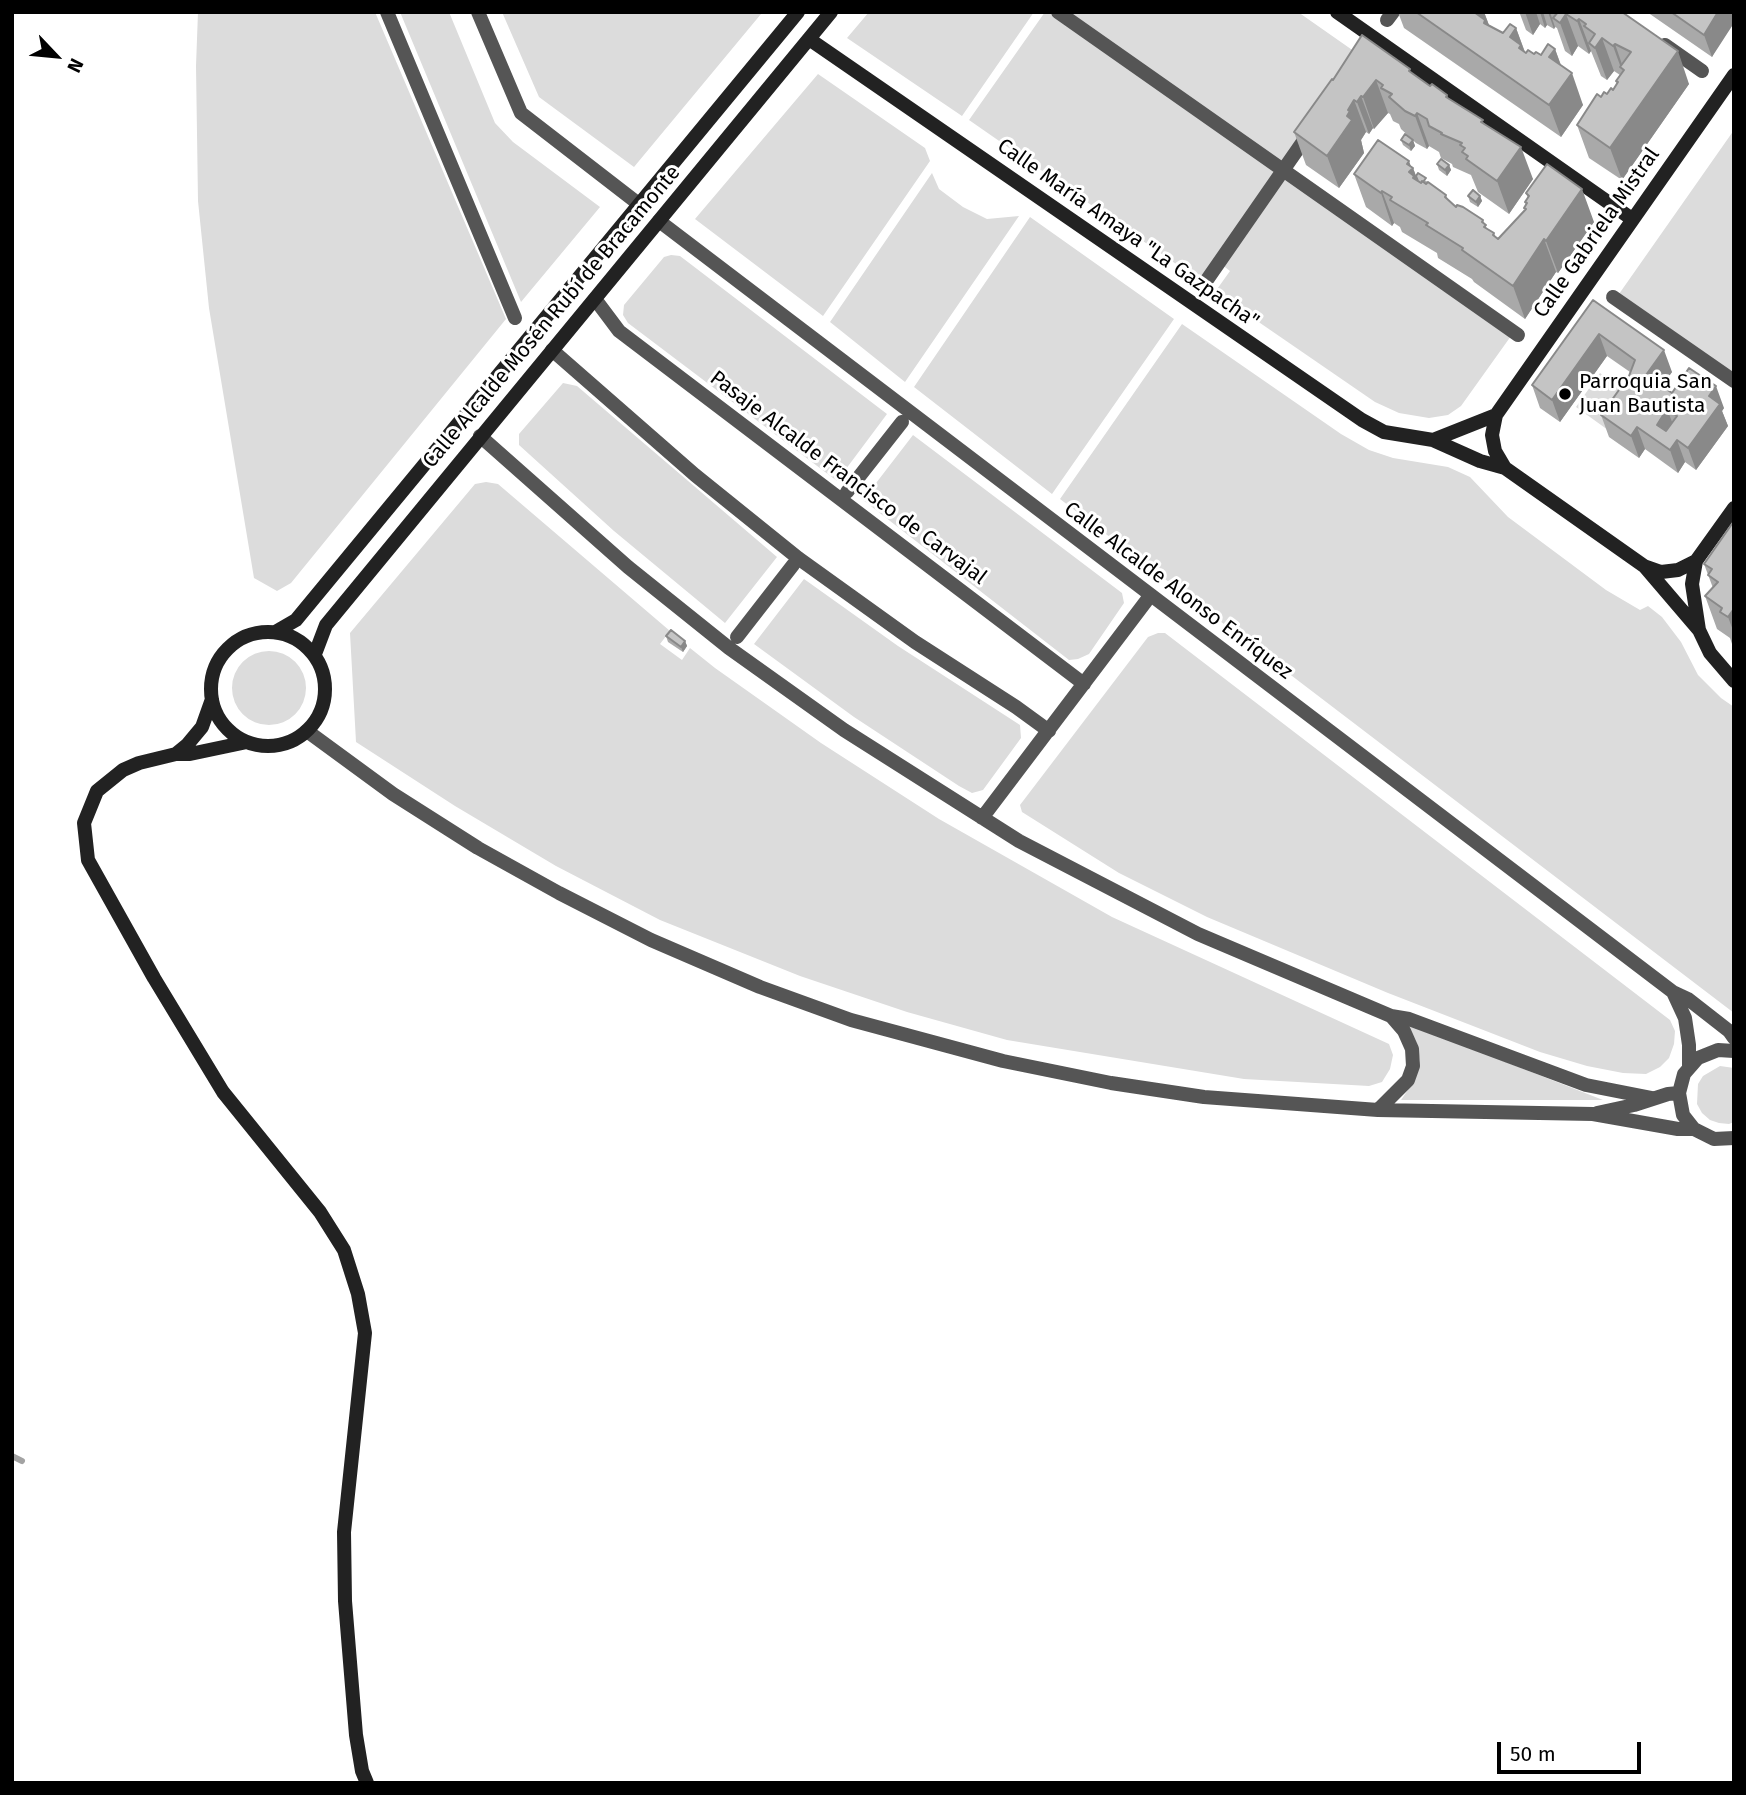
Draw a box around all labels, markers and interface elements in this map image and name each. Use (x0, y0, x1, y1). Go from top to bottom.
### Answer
north arrow (21, 21, 91, 91)
text: N (62, 55, 88, 76)
street label: Calle María Amaya "La Gazpacha" (992, 134, 1264, 334)
street label: Calle Gabriela Mistral (1529, 143, 1665, 323)
street label: Calle Alcalde Mosén Rubí de Bracamonte (418, 161, 686, 473)
street label: Pasaje Alcalde Francisco de Carvajal (705, 366, 991, 590)
place label: Parroquia San Juan Bautista (1579, 369, 1712, 419)
marker: Parroquia San Juan Bautista (1557, 386, 1573, 402)
street label: Calle Alcalde Alonso Enríquez (1059, 497, 1297, 685)
scale bar (1501, 1728, 1644, 1772)
text: 50 m (1510, 1741, 1556, 1767)

